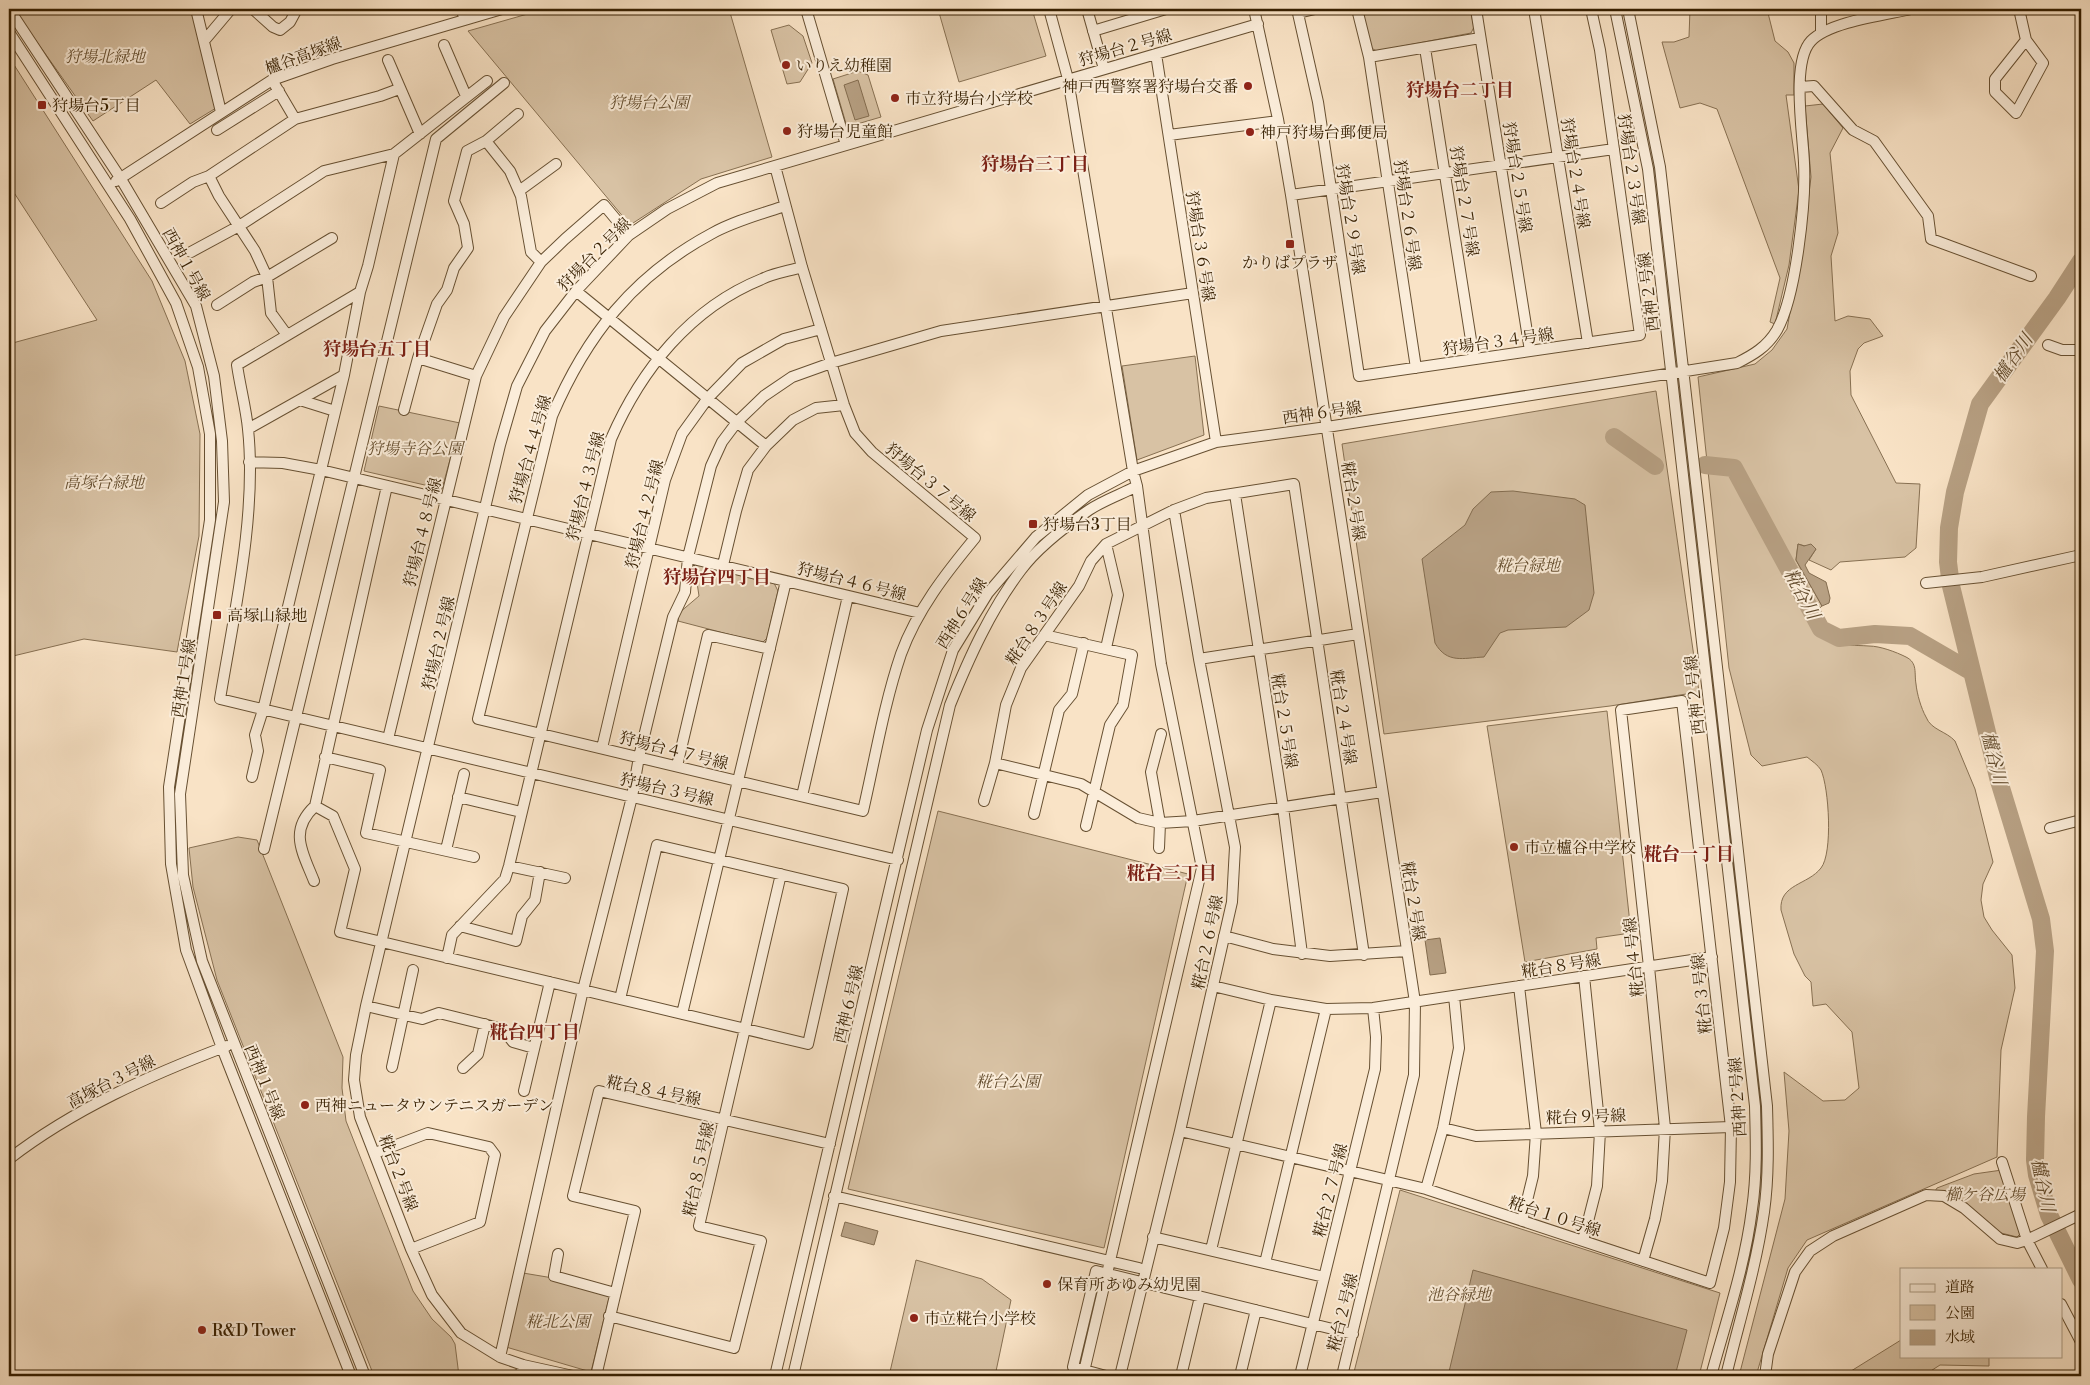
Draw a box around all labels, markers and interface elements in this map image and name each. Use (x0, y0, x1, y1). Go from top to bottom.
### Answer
street label: 狩場台２号線 (1076, 25, 1174, 71)
street label: 櫨谷高塚線 (262, 33, 344, 79)
park label: 狩場北緑地 (65, 47, 147, 67)
place label: いりえ幼稚園 (796, 56, 892, 76)
marker: いりえ幼稚園 (780, 59, 792, 71)
place label: 神戸西警察署狩場台交番 (1062, 77, 1238, 97)
district label: 狩場台二丁目 (1406, 79, 1514, 102)
marker: 神戸西警察署狩場台交番 (1242, 80, 1254, 92)
place label: 市立狩場台小学校 (905, 89, 1033, 109)
marker: 市立狩場台小学校 (889, 92, 901, 104)
park label: 狩場台公園 (609, 93, 692, 113)
place label: 狩場台5丁目 (52, 96, 141, 116)
marker: 狩場台5丁目 (36, 99, 48, 111)
street label: 狩場台２３号線 (1613, 112, 1649, 226)
street label: 狩場台２４号線 (1556, 116, 1594, 230)
street label: 狩場台２５号線 (1498, 120, 1536, 234)
place label: 狩場台児童館 (797, 122, 893, 142)
place label: 神戸狩場台郵便局 (1260, 123, 1388, 143)
marker: 狩場台児童館 (781, 125, 793, 137)
marker: 神戸狩場台郵便局 (1244, 126, 1256, 138)
street label: 狩場台２７号線 (1445, 144, 1483, 258)
district label: 狩場台三丁目 (981, 153, 1089, 176)
street label: 狩場台２６号線 (1389, 158, 1425, 272)
street label: 狩場台２９号線 (1331, 162, 1369, 276)
street label: 狩場台３６号線 (1181, 189, 1219, 303)
street label: 狩場台２号線 (554, 214, 636, 296)
street label: 西神１号線 (158, 225, 214, 304)
marker: かりばプラザ (1284, 238, 1296, 250)
street label: 西神２号線 (1634, 251, 1664, 333)
place label: かりばプラザ (1242, 253, 1338, 273)
street label: 狩場台３４号線 (1441, 324, 1555, 360)
water label: 櫨谷川 (1989, 328, 2039, 387)
district label: 狩場台五丁目 (323, 338, 431, 361)
street label: 狩場台４４号線 (506, 393, 556, 506)
street label: 西神６号線 (1281, 398, 1363, 428)
street label: 狩場台４３号線 (563, 429, 609, 543)
park label: 狩場寺谷公園 (367, 439, 466, 459)
street label: 狩場台３７号線 (881, 439, 980, 526)
street label: 狩場台４２号線 (622, 457, 668, 571)
street label: 糀台２号線 (1337, 460, 1369, 542)
park label: 高塚台緑地 (64, 473, 146, 493)
street label: 狩場台４８号線 (400, 475, 446, 589)
place label: 狩場台3丁目 (1043, 515, 1132, 535)
marker: 狩場台3丁目 (1027, 518, 1039, 530)
park label: 糀台緑地 (1496, 556, 1562, 576)
street label: 狩場台４６号線 (795, 559, 909, 605)
water label: 糀谷川 (1779, 565, 1825, 625)
district label: 狩場台四丁目 (663, 566, 771, 589)
street label: 西神６号線 (932, 574, 992, 653)
street label: 糀台８３号線 (1002, 578, 1072, 669)
street label: 狩場台２号線 (418, 594, 460, 692)
place label: 高塚山緑地 (227, 606, 307, 626)
marker: 高塚山緑地 (211, 609, 223, 621)
street label: 西神１号線 (168, 637, 200, 719)
street label: 西神２号線 (1681, 654, 1709, 736)
street label: 糀台２４号線 (1326, 668, 1360, 766)
street label: 糀台２５号線 (1267, 672, 1301, 770)
street label: 狩場台４７号線 (617, 728, 731, 774)
water label: 櫨谷川 (1976, 729, 2012, 789)
street label: 狩場台３号線 (618, 769, 716, 811)
place label: 市立櫨谷中学校 (1524, 838, 1636, 858)
marker: 市立櫨谷中学校 (1508, 841, 1520, 853)
district label: 糀台一丁目 (1644, 843, 1734, 866)
street label: 糀台２号線 (1397, 860, 1429, 942)
district label: 糀台三丁目 (1127, 862, 1217, 885)
street label: 糀台２６号線 (1188, 893, 1228, 991)
street label: 糀台４号線 (1620, 916, 1648, 998)
street label: 糀台８号線 (1520, 950, 1602, 982)
street label: 糀台３号線 (1688, 953, 1716, 1035)
street label: 西神６号線 (830, 963, 868, 1045)
district label: 糀台四丁目 (490, 1021, 580, 1044)
street label: 西神１号線 (240, 1042, 288, 1123)
street label: 高塚台３号線 (64, 1051, 159, 1113)
street label: 西神２号線 (1725, 1056, 1751, 1138)
street label: 糀台８４号線 (605, 1072, 703, 1110)
park label: 糀台公園 (976, 1072, 1043, 1092)
place label: 西神ニュータウンテニスガーデン (315, 1096, 554, 1116)
marker: 西神ニュータウンテニスガーデン (299, 1099, 311, 1111)
street label: 糀台９号線 (1546, 1106, 1626, 1128)
street label: 糀台８５号線 (679, 1120, 719, 1218)
street label: 糀台２号線 (374, 1132, 422, 1214)
street label: 糀台２７号線 (1310, 1141, 1352, 1239)
water label: 櫨谷川 (2026, 1156, 2060, 1216)
park label: 櫛ケ谷広場 (1945, 1185, 2027, 1205)
street label: 糀台１０号線 (1506, 1193, 1603, 1241)
legend (1900, 1268, 2062, 1358)
street label: 糀台２号線 (1324, 1271, 1362, 1353)
place label: 保育所あゆみ幼児園 (1057, 1275, 1201, 1295)
marker: 保育所あゆみ幼児園 (1041, 1278, 1053, 1290)
text: 道路 (1945, 1278, 1975, 1297)
park label: 池谷緑地 (1427, 1285, 1493, 1305)
text: 公園 (1945, 1304, 1975, 1323)
place label: 市立糀台小学校 (924, 1309, 1036, 1329)
park label: 糀北公園 (526, 1312, 593, 1332)
marker: 市立糀台小学校 (908, 1312, 920, 1324)
place label: R&D Tower (212, 1321, 296, 1341)
marker: R&D Tower (196, 1324, 208, 1336)
text: 水域 (1945, 1328, 1975, 1347)

